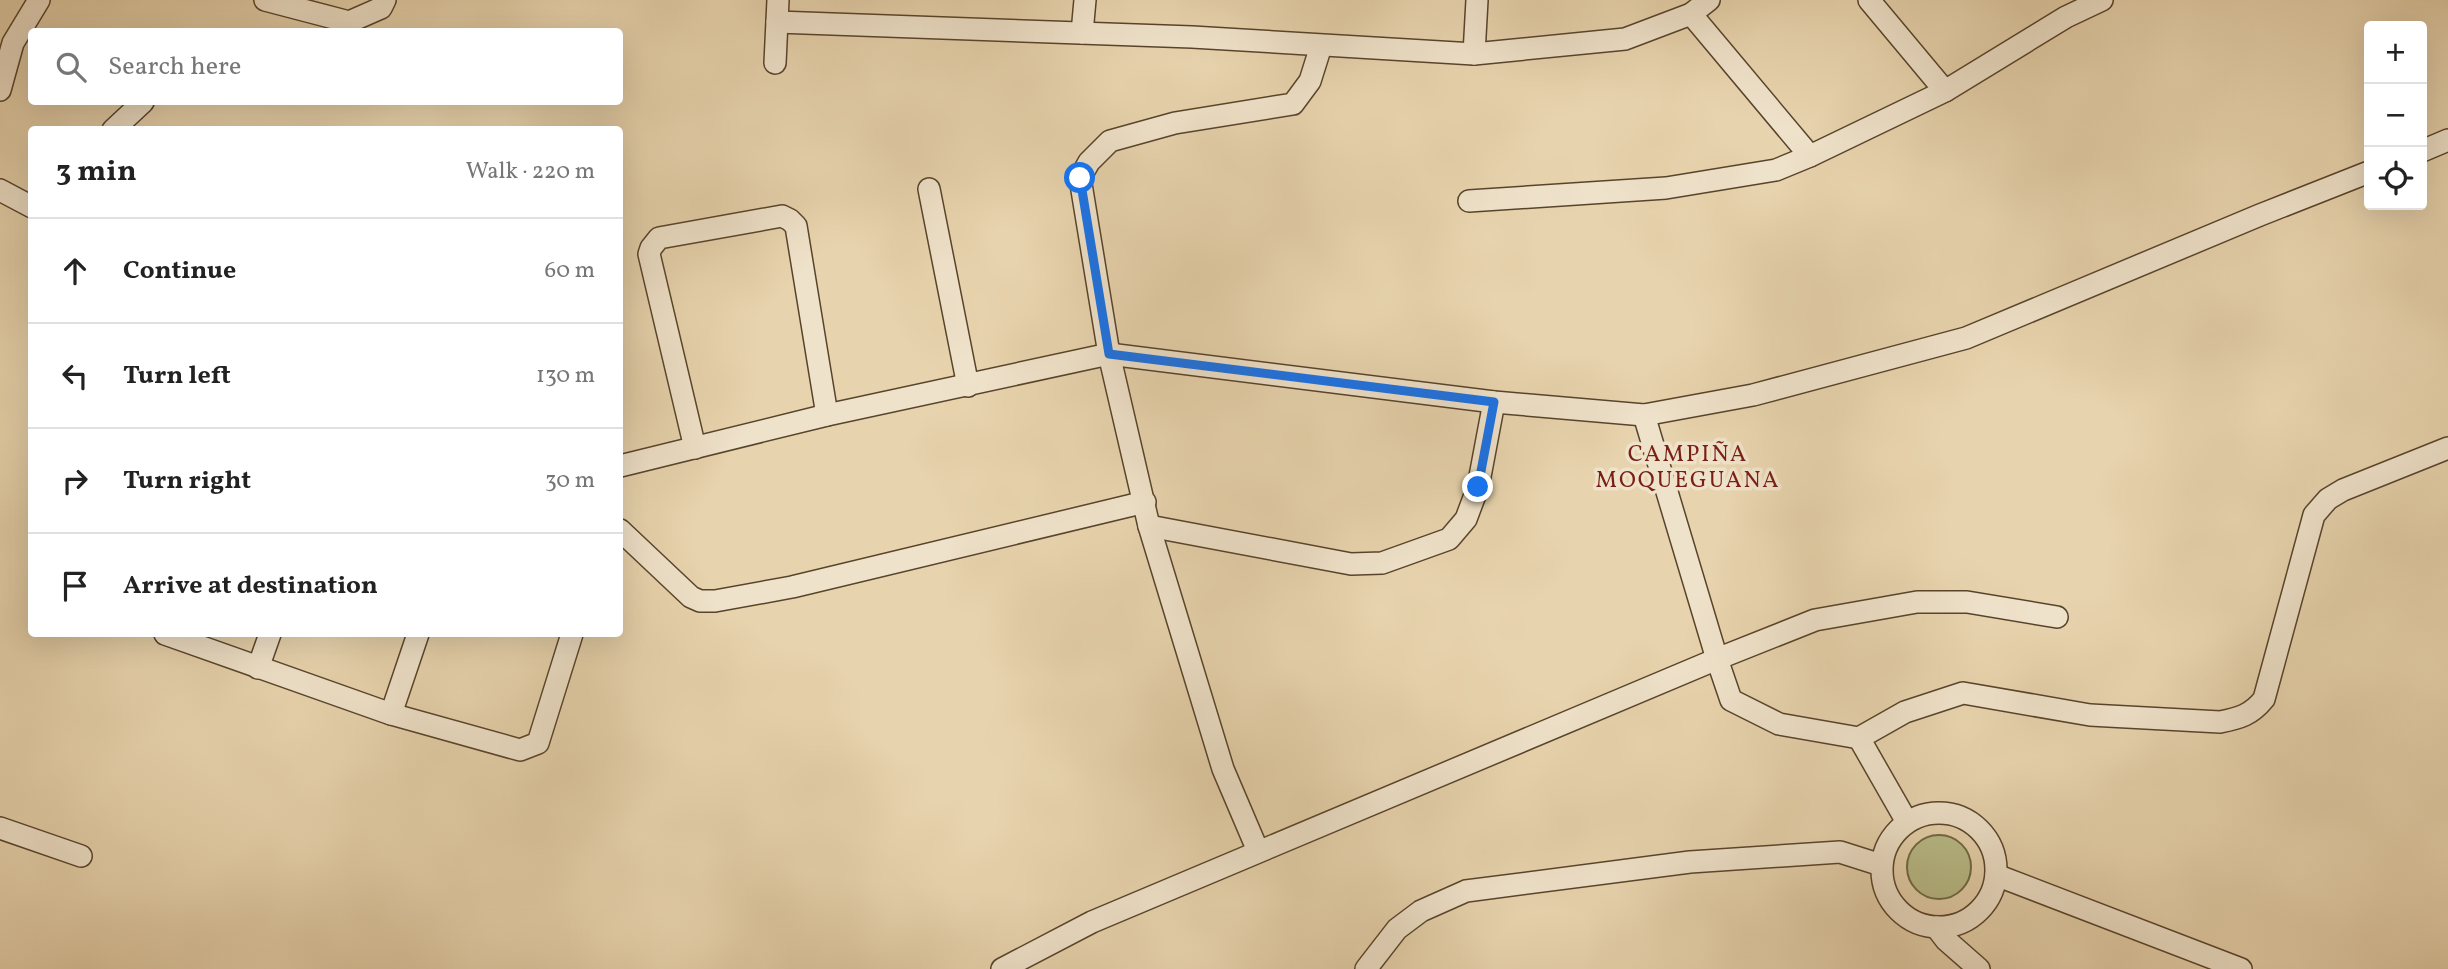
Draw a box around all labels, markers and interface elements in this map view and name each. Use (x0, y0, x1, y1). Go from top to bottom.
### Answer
map controls (2364, 21, 2427, 210)
button: + (2364, 21, 2427, 84)
search box (28, 28, 623, 105)
icon: search (52, 48, 90, 86)
text: Search here (108, 49, 241, 85)
button: − (2364, 84, 2427, 147)
button: locate (2364, 147, 2427, 210)
text: 3 min (56, 151, 137, 193)
text: Walk · 220 m (466, 156, 595, 188)
route start (1064, 162, 1095, 193)
icon: ahead (56, 252, 94, 290)
text: Continue (123, 253, 236, 289)
text: 60 m (545, 255, 595, 287)
icon: left (56, 357, 94, 395)
text: Turn left (123, 358, 231, 394)
text: 130 m (536, 360, 595, 392)
district label: CAMPIÑA MOQUEGUANA (1596, 439, 1780, 497)
icon: right (56, 462, 94, 500)
text: Turn right (123, 463, 251, 499)
text: 30 m (545, 465, 595, 497)
route end (1462, 471, 1493, 502)
icon: arrive (56, 567, 94, 605)
text: Arrive at destination (123, 568, 378, 604)

